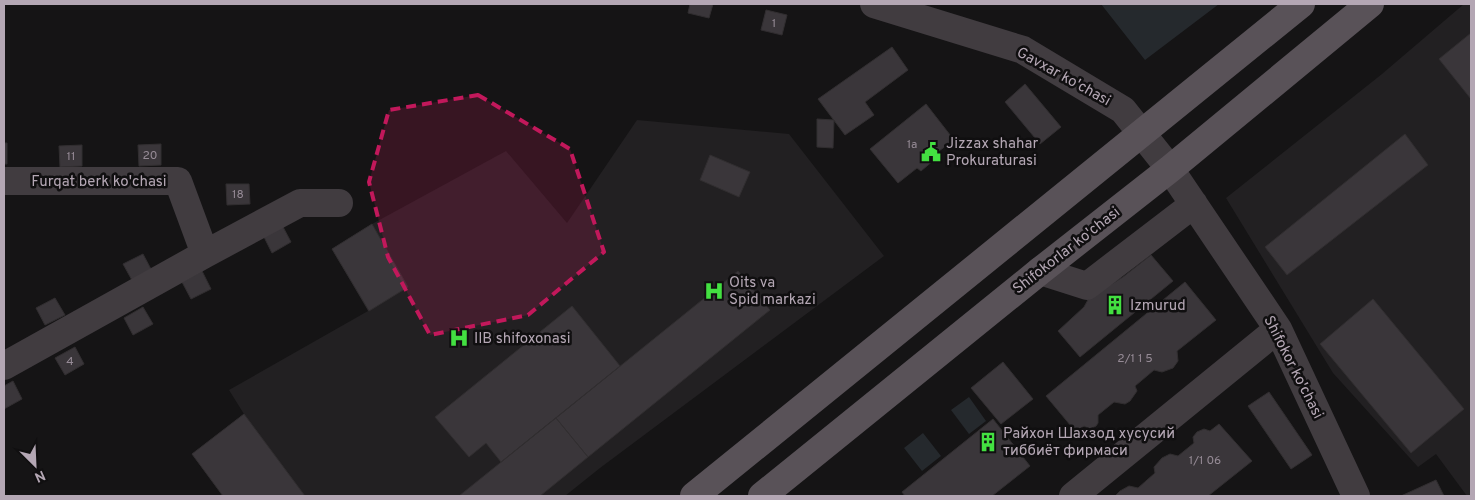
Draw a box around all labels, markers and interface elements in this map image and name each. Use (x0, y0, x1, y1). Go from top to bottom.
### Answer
house number: 1 (772, 16, 776, 32)
street label: Gavxar ko'chasi (1013, 44, 1114, 111)
place label: Jizzax shahar Prokuraturasi (946, 135, 1039, 171)
house number: 1a (907, 137, 917, 153)
public building icon: Jizzax shahar Prokuraturasi (920, 141, 942, 163)
house number: 20 (142, 148, 158, 164)
house number: 11 (67, 149, 75, 165)
street label: Furqat berk ko'chasi (31, 173, 167, 192)
house number: 18 (232, 187, 244, 203)
street label: Shifokorlar ko'chasi (1009, 203, 1124, 299)
place label: Oits va Spid markazi (729, 274, 816, 310)
hospital icon: Oits va Spid markazi (703, 280, 725, 302)
building icon: Izmurud (1104, 294, 1126, 316)
place label: Izmurud (1130, 297, 1186, 316)
street label: Shifokor ko'chasi (1258, 313, 1327, 422)
hospital icon: IIB shifoxonasi (448, 327, 470, 349)
place label: IIB shifoxonasi (474, 330, 571, 349)
house number: 2/1 1 5 (1117, 351, 1153, 367)
house number: 4 (66, 354, 74, 370)
place label: Райхон Шахзод хусусий тиббиёт фирмаси (1003, 425, 1175, 461)
building icon: Райхон Шахзод хусусий тиббиёт фирмаси (977, 431, 999, 453)
north arrow (10, 440, 60, 490)
house number: 1/1 06 (1189, 453, 1221, 469)
text: N (32, 466, 48, 485)

